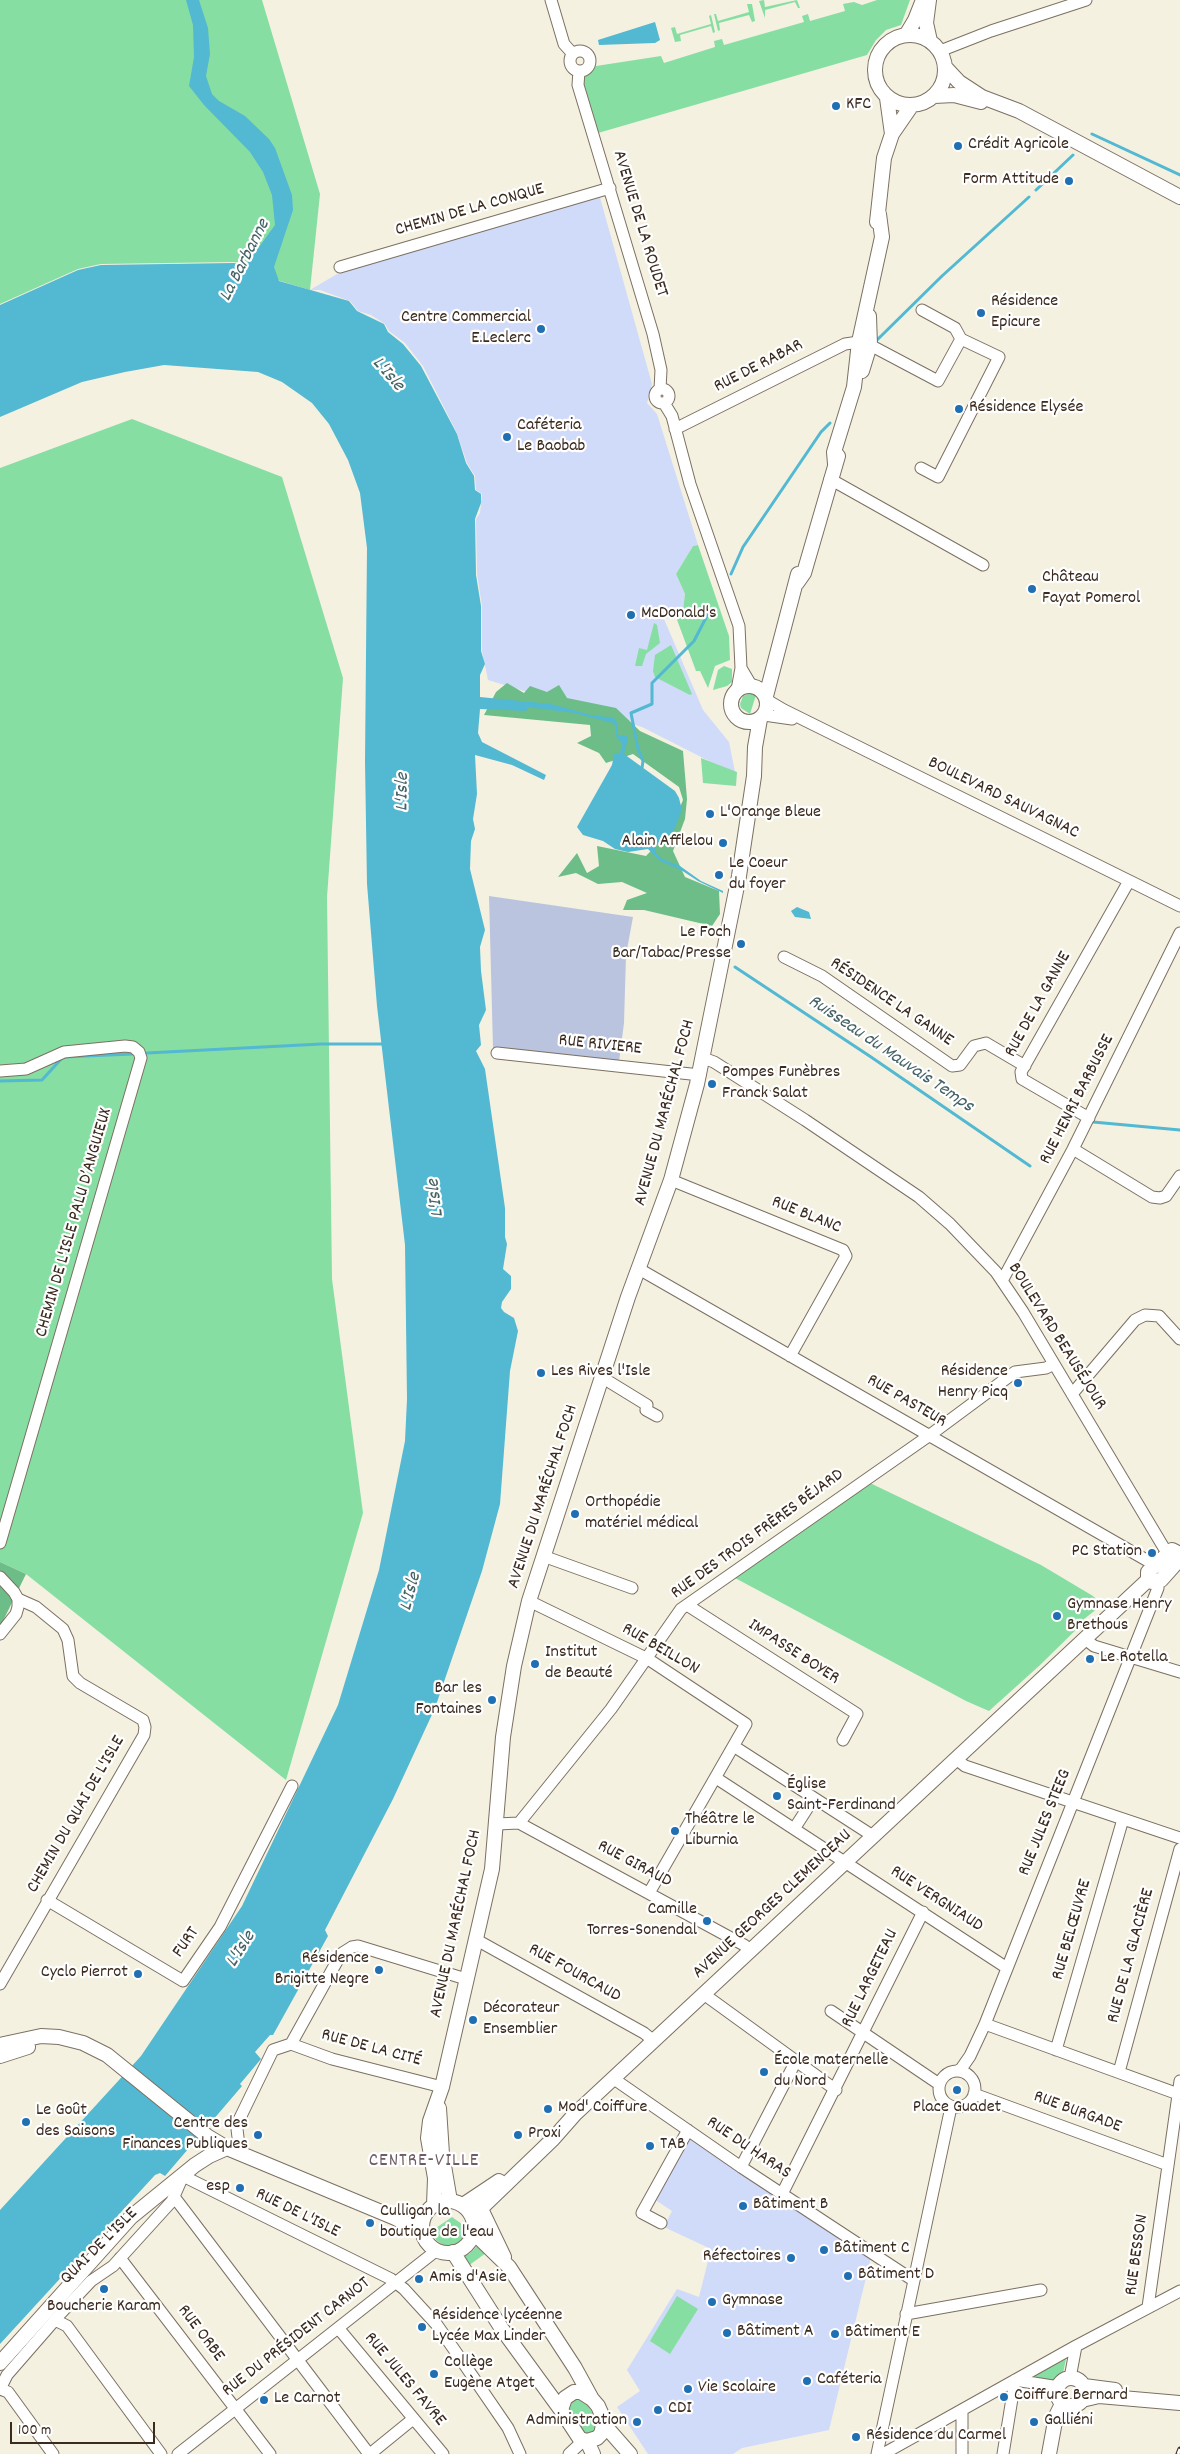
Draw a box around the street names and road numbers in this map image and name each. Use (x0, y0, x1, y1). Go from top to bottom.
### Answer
street label: AVENUE DE LA ROUDET (606, 148, 672, 300)
street label: CHEMIN DE LA CONQUE (393, 179, 547, 243)
street label: RUE DE RABAR (711, 335, 807, 399)
street label: BOULEVARD SAUVAGNAC (924, 753, 1082, 845)
street label: RUE DE LA GANNE (1001, 948, 1077, 1062)
street label: RÉSIDENCE LA GANNE (825, 954, 957, 1052)
street label: AVENUE DU MARÉCHAL FOCH (631, 1018, 701, 1208)
street label: RUE RIVIERE (557, 1031, 643, 1061)
street label: RUE HENRI BARBUSSE (1036, 1031, 1120, 1169)
street label: CHEMIN DE L'ISLE PALU D’ANGUIEUX (32, 1106, 118, 1340)
street label: RUE BLANC (768, 1192, 844, 1240)
street label: BOULEVARD BEAUSÉJOUR (1002, 1259, 1110, 1415)
street label: RUE PASTEUR (862, 1371, 950, 1433)
street label: AVENUE DU MARÉCHAL FOCH (504, 1402, 584, 1592)
street label: RUE DES TROIS FRÈRES BÉJARD (667, 1465, 849, 1605)
street label: IMPASSE BOYER (743, 1615, 843, 1691)
street label: RUE BEILLON (617, 1619, 703, 1681)
street label: CHEMIN DU QUAI DE L'ISLE (23, 1733, 131, 1897)
street label: RUE JULES STEEG (1015, 1767, 1077, 1879)
street label: AVENUE GEORGES CLEMENCEAU (689, 1826, 857, 1984)
street label: AVENUE DU MARÉCHAL FOCH (426, 1828, 488, 2020)
street label: RUE GIRAUD (593, 1836, 675, 1894)
street label: RUE VERGNIAUD (885, 1862, 987, 1938)
street label: RUE BELŒUVRE (1048, 1877, 1098, 1983)
street label: RUE DE LA GLACIÈRE (1104, 1886, 1160, 2026)
street label: FURT (169, 1923, 205, 1963)
street label: RUE LARGETEAU (838, 1926, 904, 2032)
street label: RUE FOURCAUD (524, 1940, 624, 2008)
street label: RUE DE LA CITÉ (319, 2025, 423, 2073)
street label: RUE BURGADE (1030, 2087, 1124, 2139)
street label: RUE DU HARAS (702, 2113, 794, 2185)
street label: RUE DE L'ISLE (251, 2184, 343, 2244)
street label: QUAI DE L'ISLE (57, 2204, 143, 2290)
street label: RUE BESSON (1122, 2213, 1154, 2297)
street label: RUE DU PRÉSIDENT CARNOT (219, 2273, 375, 2403)
street label: RUE ORBE (172, 2301, 228, 2367)
street label: RUE JULES FAVRE (358, 2329, 450, 2431)

